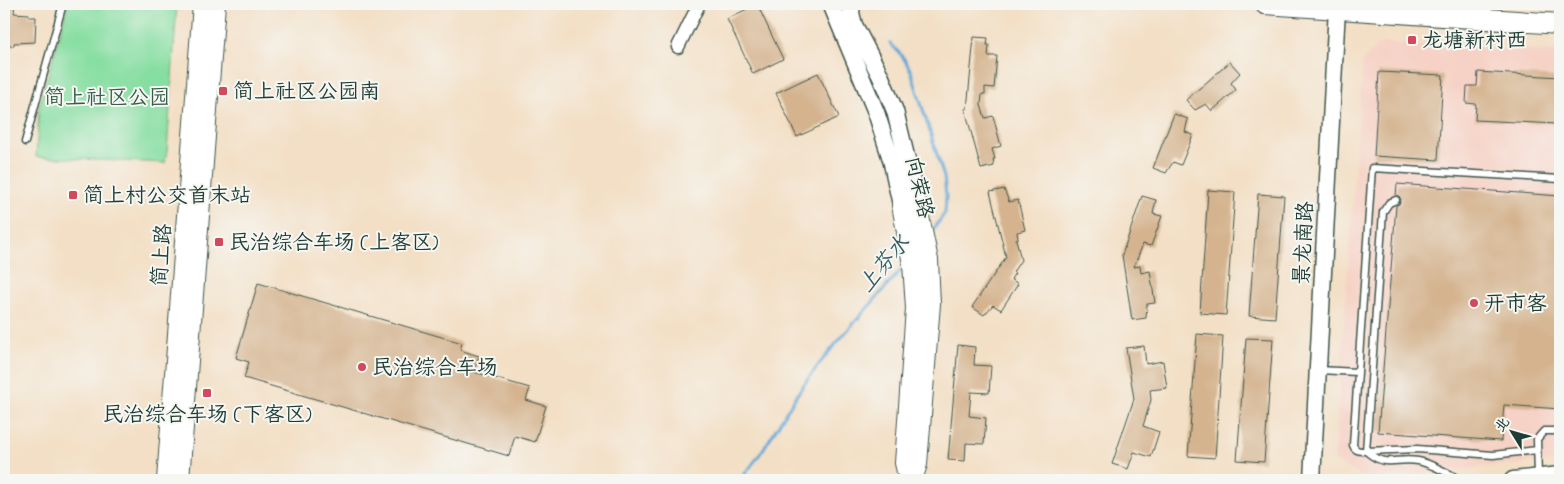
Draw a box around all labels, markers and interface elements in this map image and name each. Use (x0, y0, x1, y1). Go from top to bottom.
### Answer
place label: 龙塘新村西 (1422, 27, 1527, 57)
marker: 龙塘新村西 (1406, 34, 1418, 46)
place label: 简上社区公园南 (233, 78, 380, 108)
park label: 简上社区公园 (44, 84, 170, 114)
marker: 简上社区公园南 (217, 85, 229, 97)
street label: 向荣路 (896, 153, 940, 222)
place label: 简上村公交首末站 (83, 182, 251, 212)
marker: 简上村公交首末站 (67, 189, 79, 201)
street label: 景龙南路 (1288, 200, 1322, 286)
street label: 简上路 (146, 223, 180, 288)
place label: 民治综合车场 (上客区) (229, 229, 438, 259)
water label: 上芬水 (852, 229, 919, 300)
marker: 民治综合车场 (上客区) (213, 236, 225, 248)
place label: 开市客 (1484, 290, 1547, 320)
marker: 开市客 (1468, 297, 1480, 309)
place label: 民治综合车场 (372, 354, 498, 384)
marker: 民治综合车场 (356, 361, 368, 373)
marker: 民治综合车场 (下客区) (201, 387, 213, 399)
place label: 民治综合车场 (下客区) (102, 401, 312, 431)
north arrow (1486, 406, 1536, 456)
text: 北 (1490, 413, 1515, 437)

